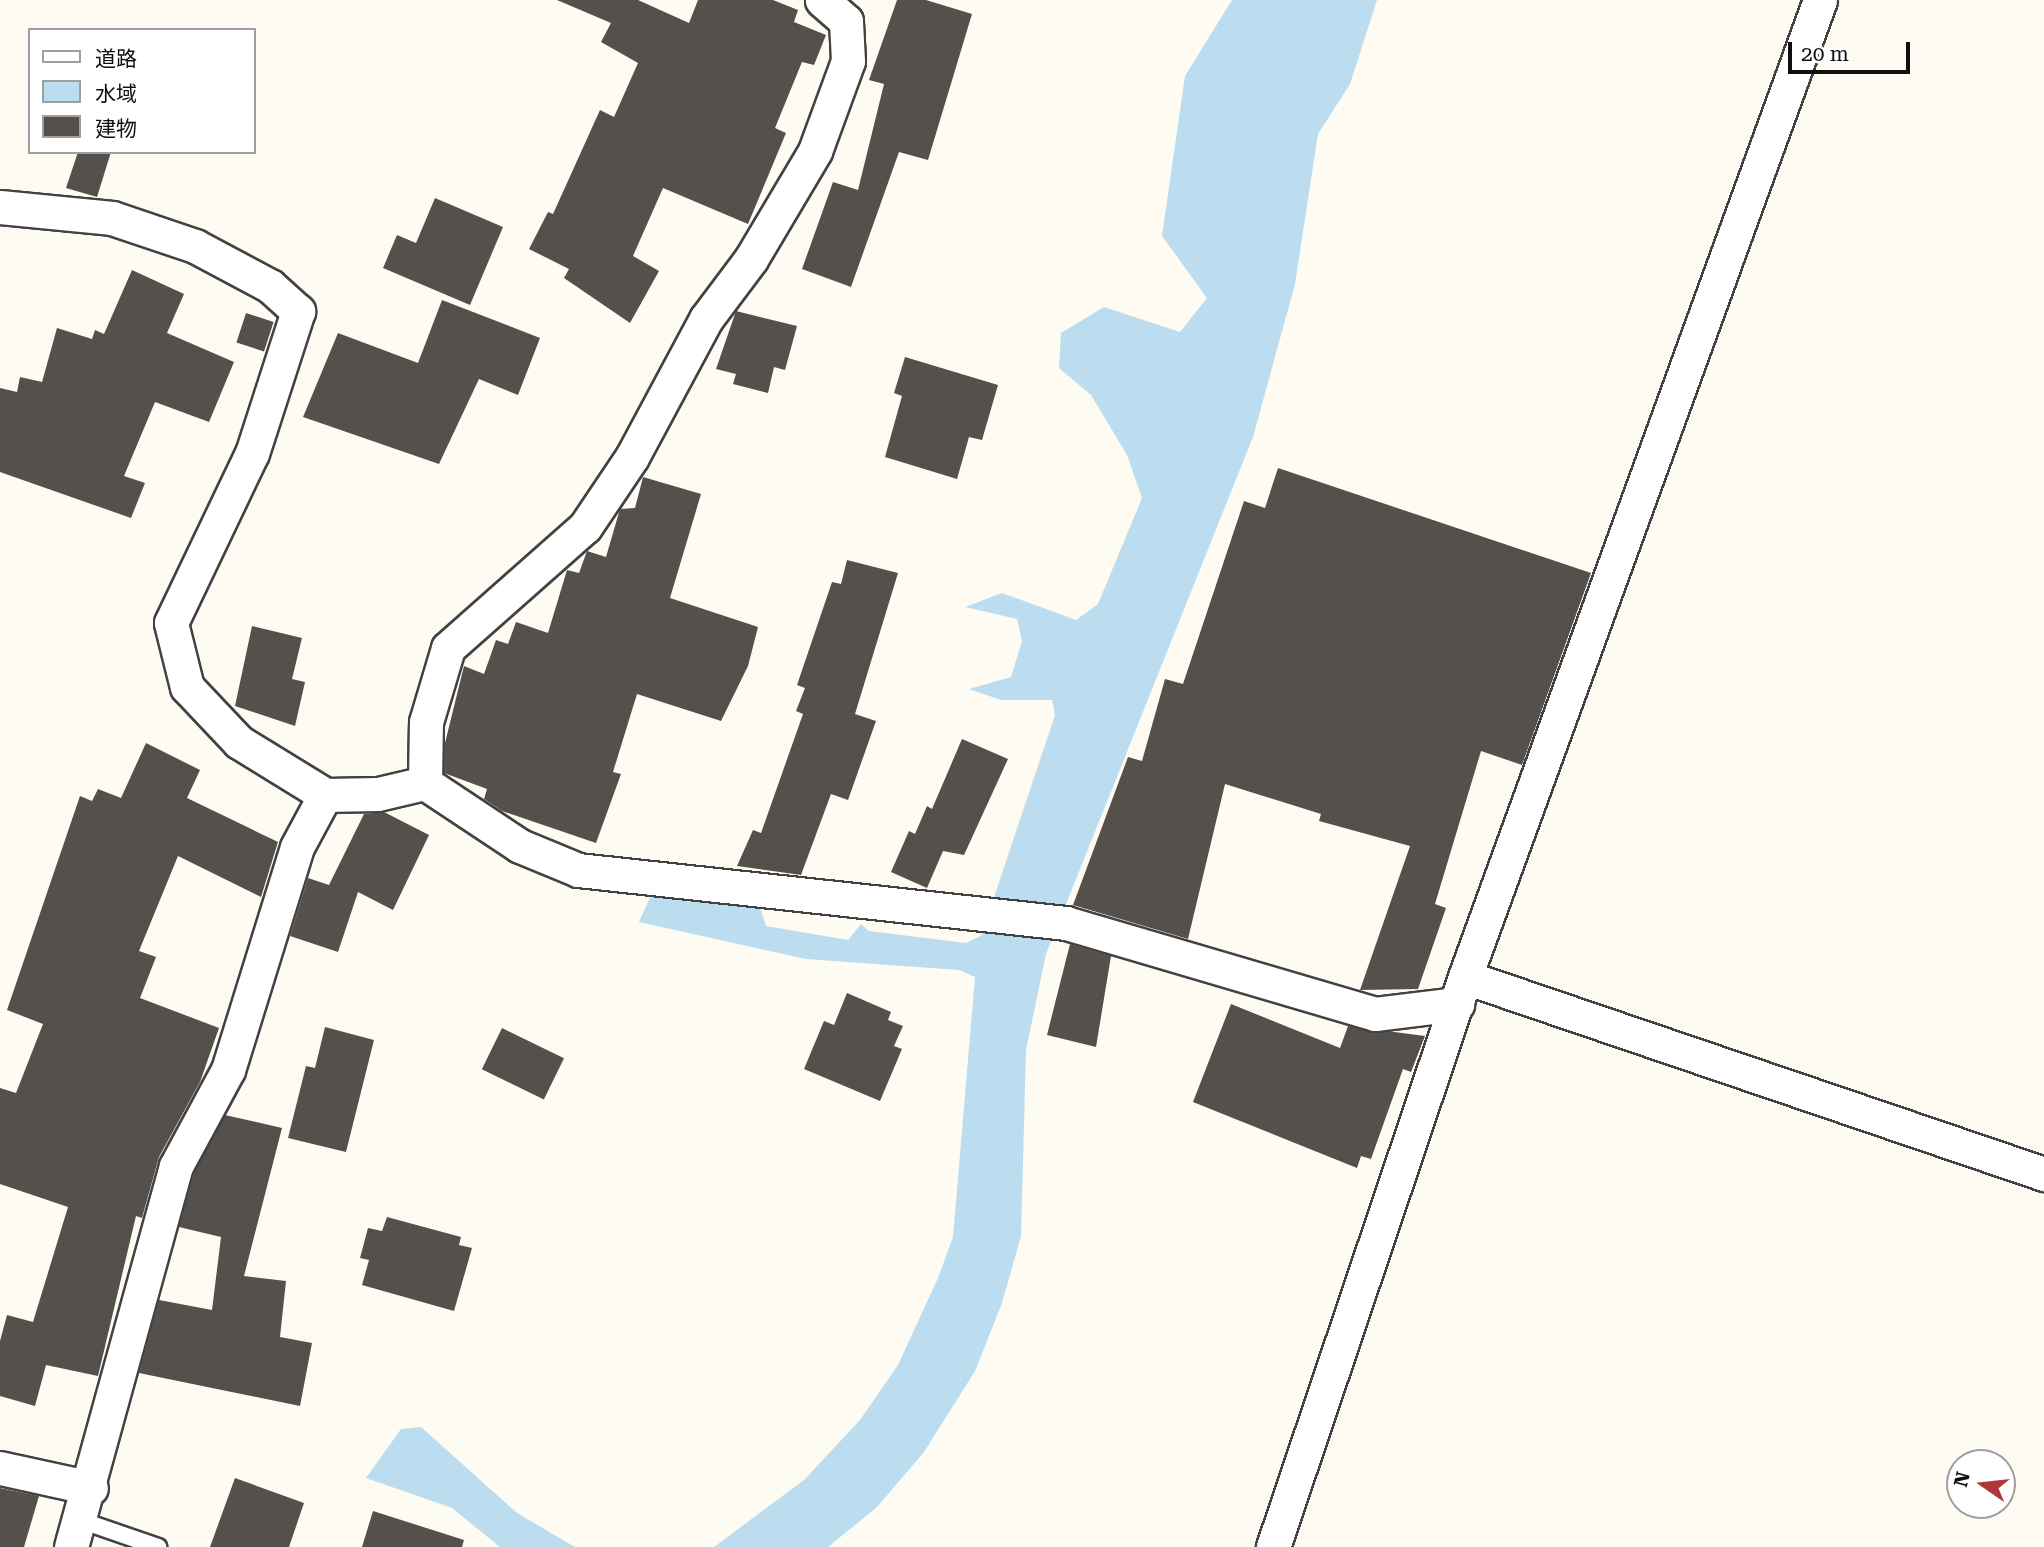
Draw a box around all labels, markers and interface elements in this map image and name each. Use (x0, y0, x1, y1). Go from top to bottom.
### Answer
legend (28, 28, 256, 154)
scale bar (1792, 28, 1914, 72)
text: 20 m (1801, 42, 1849, 66)
text: 道路 (95, 47, 137, 71)
text: 水域 (95, 82, 137, 106)
text: 建物 (95, 117, 137, 141)
north arrow (1946, 1449, 2016, 1519)
text: N (1949, 1469, 1975, 1489)

